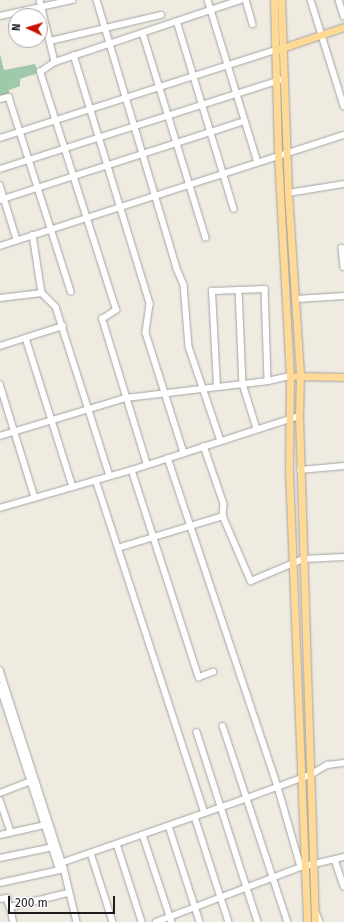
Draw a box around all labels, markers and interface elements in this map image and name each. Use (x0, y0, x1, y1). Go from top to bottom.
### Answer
north arrow (8, 8, 48, 48)
text: N (10, 23, 23, 31)
scale bar (10, 888, 117, 914)
text: 200 m (15, 896, 48, 910)

